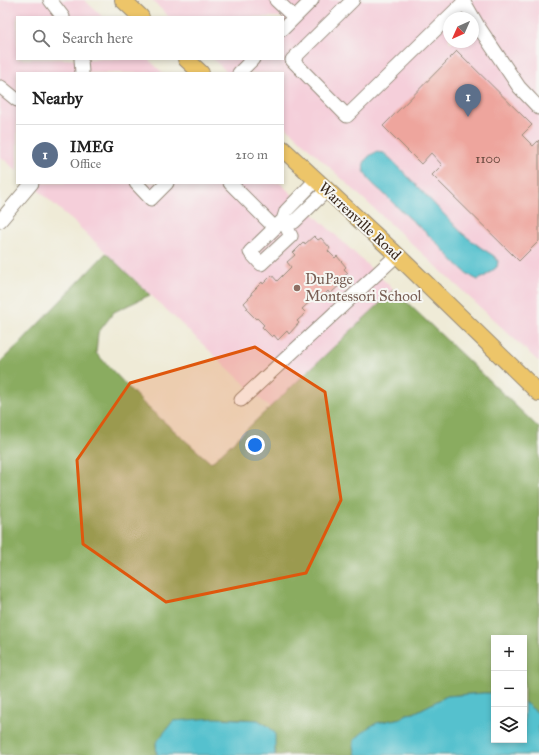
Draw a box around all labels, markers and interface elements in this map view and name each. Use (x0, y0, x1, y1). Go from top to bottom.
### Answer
north arrow (443, 12, 479, 48)
search box (16, 16, 284, 60)
icon: search (30, 27, 52, 49)
text: Search here (62, 29, 133, 47)
pin: 1 (455, 84, 481, 117)
text: Nearby (32, 88, 83, 109)
text: IMEG (70, 138, 114, 156)
text: 1 (42, 147, 48, 163)
text: 210 m (235, 147, 268, 163)
house number: 1100 (475, 151, 501, 167)
text: Office (70, 156, 101, 172)
street label: Warrenville Road (315, 178, 405, 264)
place label: DuPage Montessori School (305, 270, 423, 305)
marker: DuPage Montessori School (292, 283, 302, 293)
your location (245, 435, 265, 455)
map controls (491, 635, 527, 743)
button: + (491, 635, 527, 671)
button: − (491, 671, 527, 707)
button: layers (491, 707, 527, 743)

